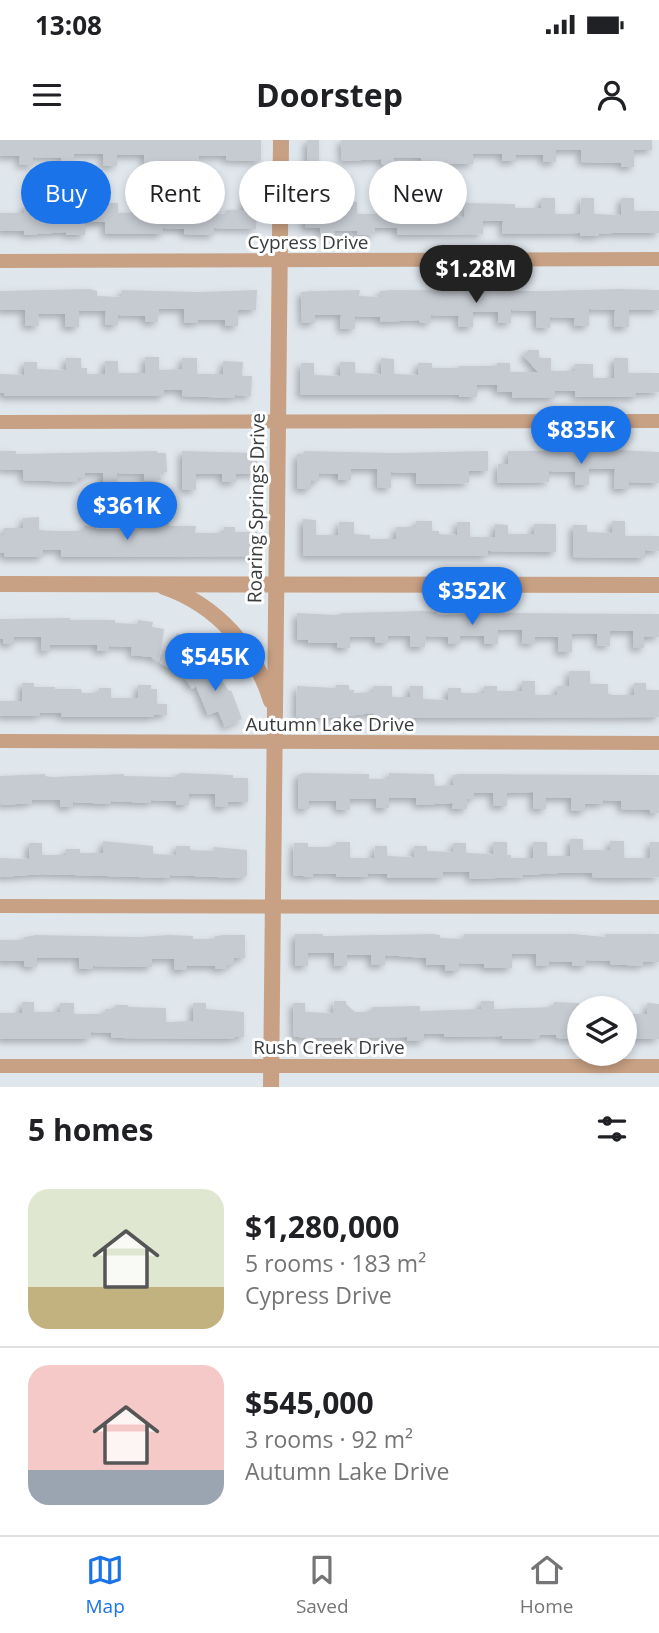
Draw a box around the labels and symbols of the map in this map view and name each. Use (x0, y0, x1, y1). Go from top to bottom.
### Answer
street label: Cypress Drive (247, 229, 369, 255)
pin: $1.28M (419, 246, 533, 305)
pin: $835K (532, 406, 630, 466)
street label: Roaring Springs Drive (241, 413, 271, 603)
pin: $361K (78, 482, 176, 542)
pin: $352K (423, 568, 521, 627)
pin: $545K (166, 634, 264, 693)
street label: Autumn Lake Drive (246, 711, 414, 737)
street label: Rush Creek Drive (253, 1034, 405, 1060)

